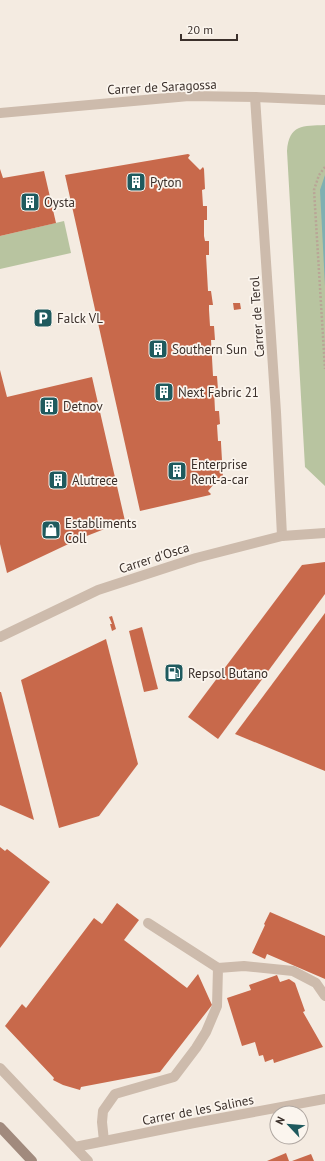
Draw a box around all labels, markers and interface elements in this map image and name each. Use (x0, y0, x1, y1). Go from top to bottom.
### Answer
scale bar (181, 16, 237, 42)
text: 20 m (187, 22, 213, 37)
street label: Carrer de Saragossa (107, 76, 217, 98)
building icon: Pyton (125, 171, 147, 193)
place label: Pyton (150, 174, 182, 191)
building icon: Oysta (19, 191, 41, 213)
place label: Oysta (44, 194, 75, 211)
street label: Carrer de Terol (246, 276, 268, 358)
parking icon: Falck VL (32, 307, 54, 329)
place label: Falck VL (57, 310, 103, 327)
building icon: Southern Sun (147, 338, 169, 360)
place label: Southern Sun (172, 341, 247, 358)
building icon: Next Fabric 21 (153, 381, 175, 403)
place label: Next Fabric 21 (178, 384, 259, 401)
building icon: Detnov (38, 395, 60, 417)
place label: Detnov (63, 398, 103, 415)
place label: Enterprise Rent-a-car (191, 456, 249, 488)
building icon: Enterprise Rent-a-car (166, 460, 188, 482)
building icon: Alutrece (47, 469, 69, 491)
place label: Alutrece (72, 472, 118, 489)
place label: Establiments Coll (65, 515, 137, 547)
shop icon: Establiments Coll (40, 519, 62, 541)
street label: Carrer d'Osca (117, 539, 191, 577)
fuel station icon: Repsol Butano (163, 662, 185, 684)
place label: Repsol Butano (188, 665, 268, 682)
street label: Carrer de les Salines (141, 1091, 255, 1129)
north arrow (269, 1105, 309, 1145)
text: N (272, 1114, 288, 1127)

